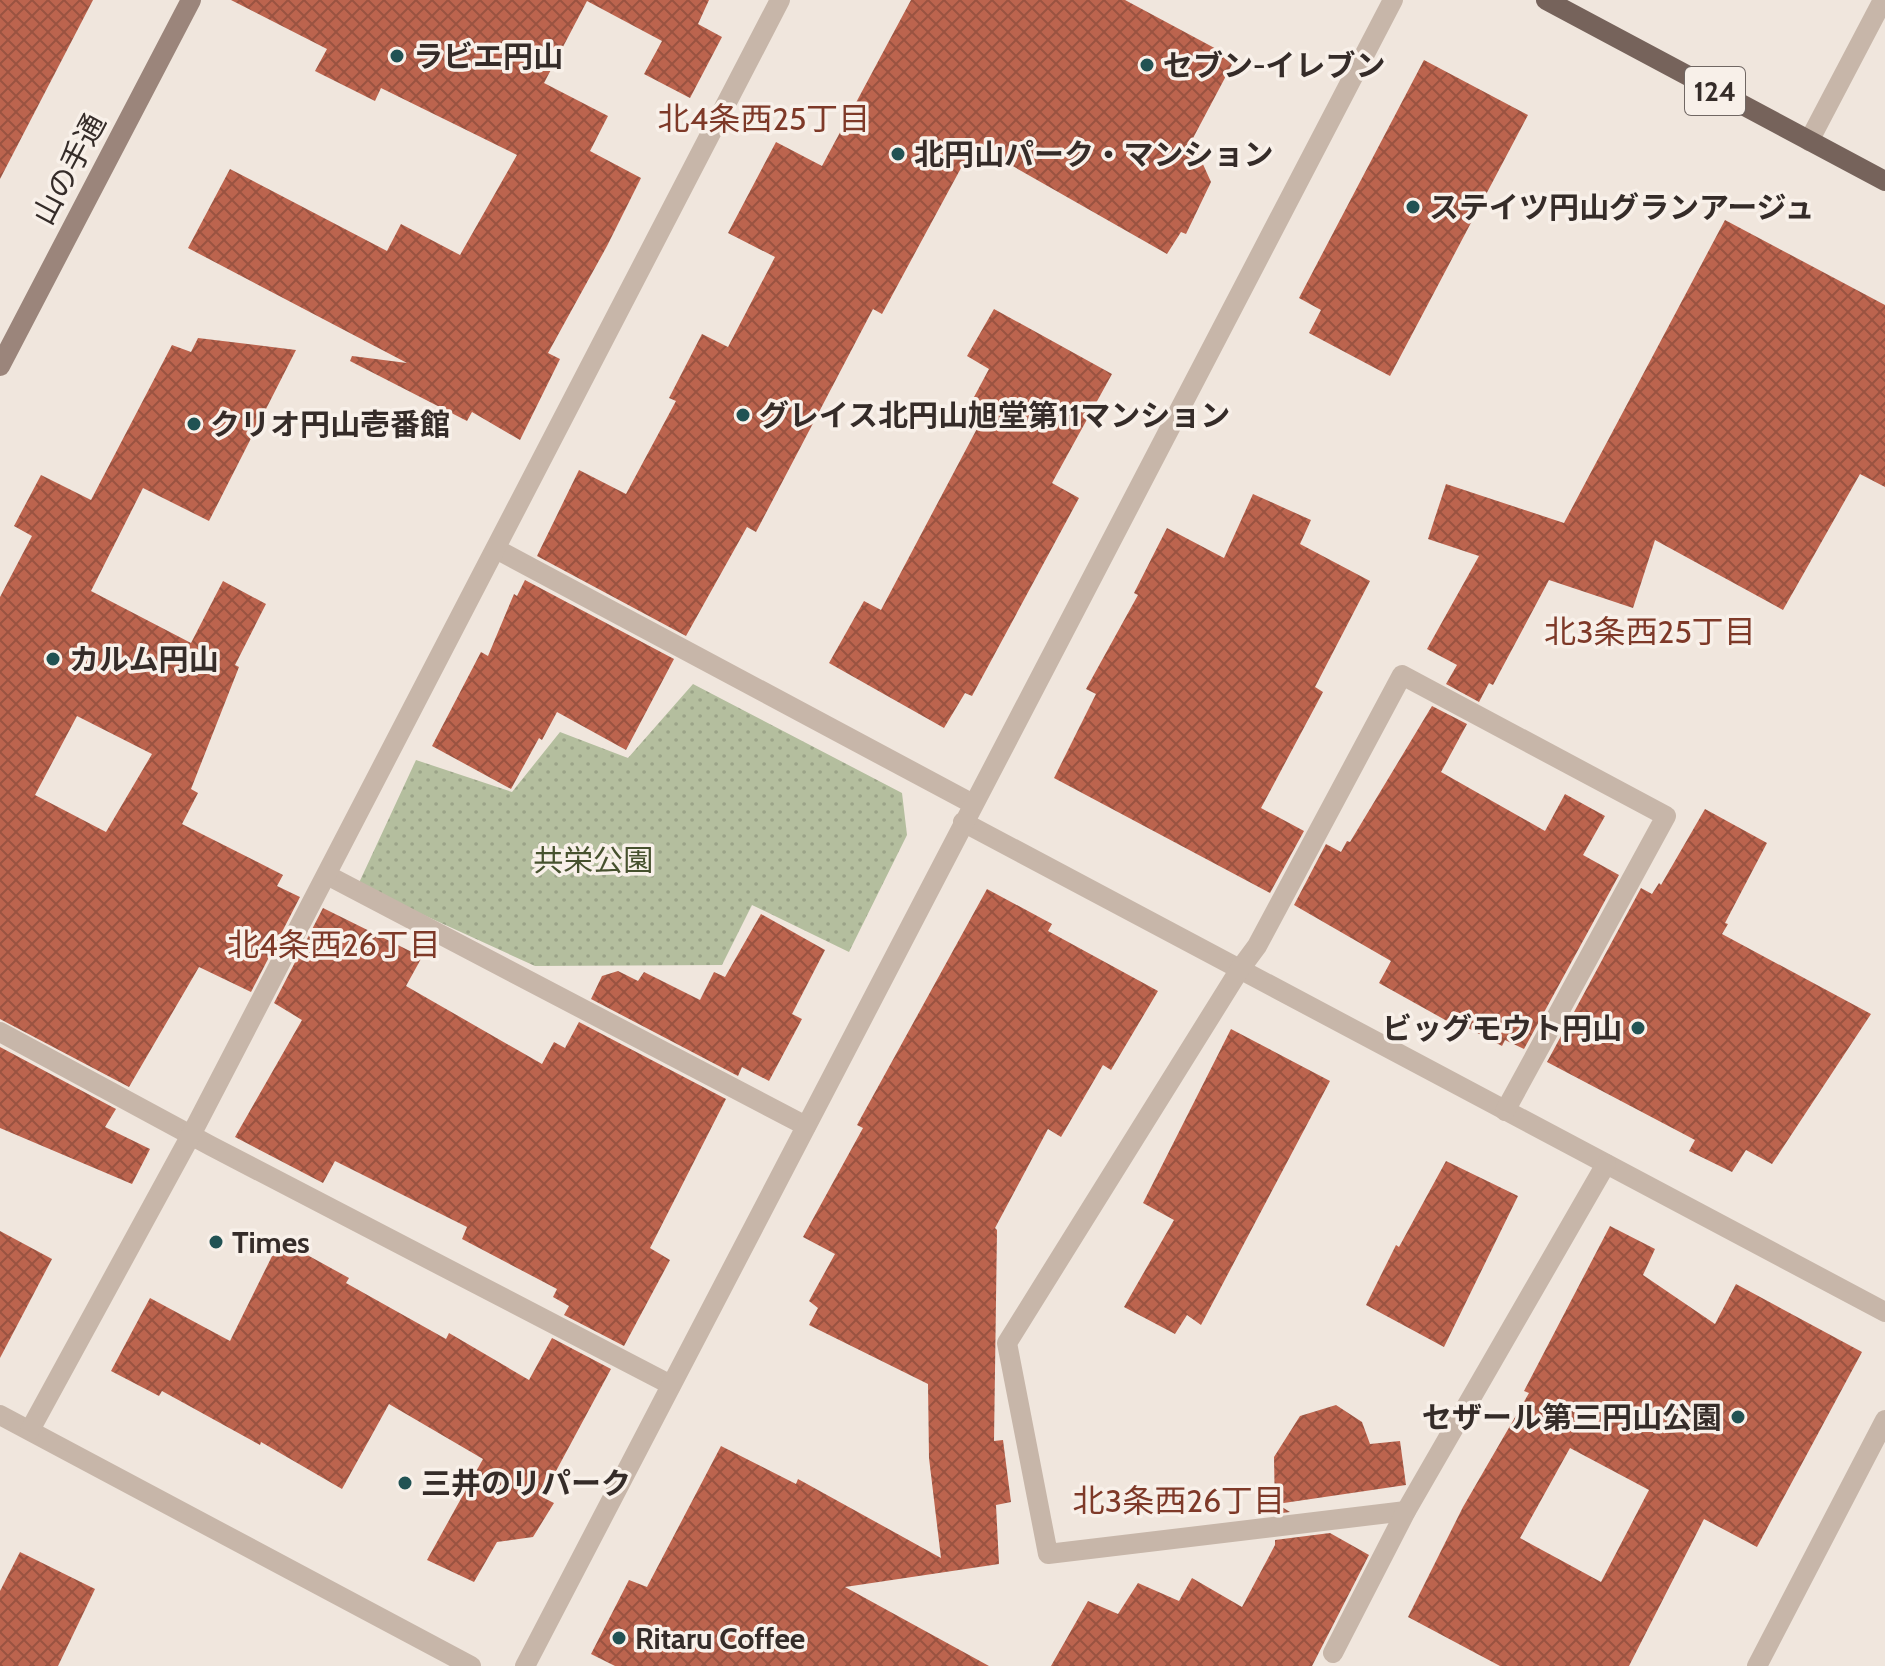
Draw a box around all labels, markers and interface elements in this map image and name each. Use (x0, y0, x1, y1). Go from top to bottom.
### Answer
place label: ラビエ円山 (413, 38, 563, 75)
marker: ラビエ円山 (388, 47, 406, 65)
place label: セブン-イレブン (1163, 47, 1386, 84)
marker: セブン-イレブン (1138, 56, 1156, 74)
road number: 124 (1685, 67, 1745, 115)
district label: 北4条西25丁目 (658, 99, 870, 138)
street label: 山の手通 (24, 107, 114, 231)
place label: 北円山パーク・マンション (914, 136, 1273, 173)
marker: 北円山パーク・マンション (889, 145, 907, 163)
place label: ステイツ円山グランアージュ (1429, 189, 1815, 226)
marker: ステイツ円山グランアージュ (1404, 198, 1422, 216)
place label: グレイス北円山旭堂第11マンション (759, 397, 1230, 434)
place label: クリオ円山壱番館 (210, 406, 450, 443)
marker: グレイス北円山旭堂第11マンション (734, 406, 752, 424)
marker: クリオ円山壱番館 (185, 415, 203, 433)
district label: 北3条西25丁目 (1544, 612, 1756, 651)
place label: カルム円山 (69, 641, 218, 678)
marker: カルム円山 (44, 650, 62, 668)
park label: 共栄公園 (533, 842, 653, 879)
district label: 北4条西26丁目 (227, 925, 441, 964)
place label: ビッグモウト円山 (1382, 1010, 1622, 1047)
marker: ビッグモウト円山 (1629, 1019, 1647, 1037)
place label: Times (232, 1224, 310, 1261)
marker: Times (207, 1233, 225, 1251)
place label: セザール第三円山公園 (1422, 1399, 1722, 1436)
marker: セザール第三円山公園 (1729, 1408, 1747, 1426)
place label: 三井のリパーク (421, 1465, 631, 1502)
marker: 三井のリパーク (396, 1474, 414, 1492)
district label: 北3条西26丁目 (1073, 1481, 1285, 1520)
place label: Ritaru Coffee (635, 1620, 805, 1657)
marker: Ritaru Coffee (610, 1629, 628, 1647)

